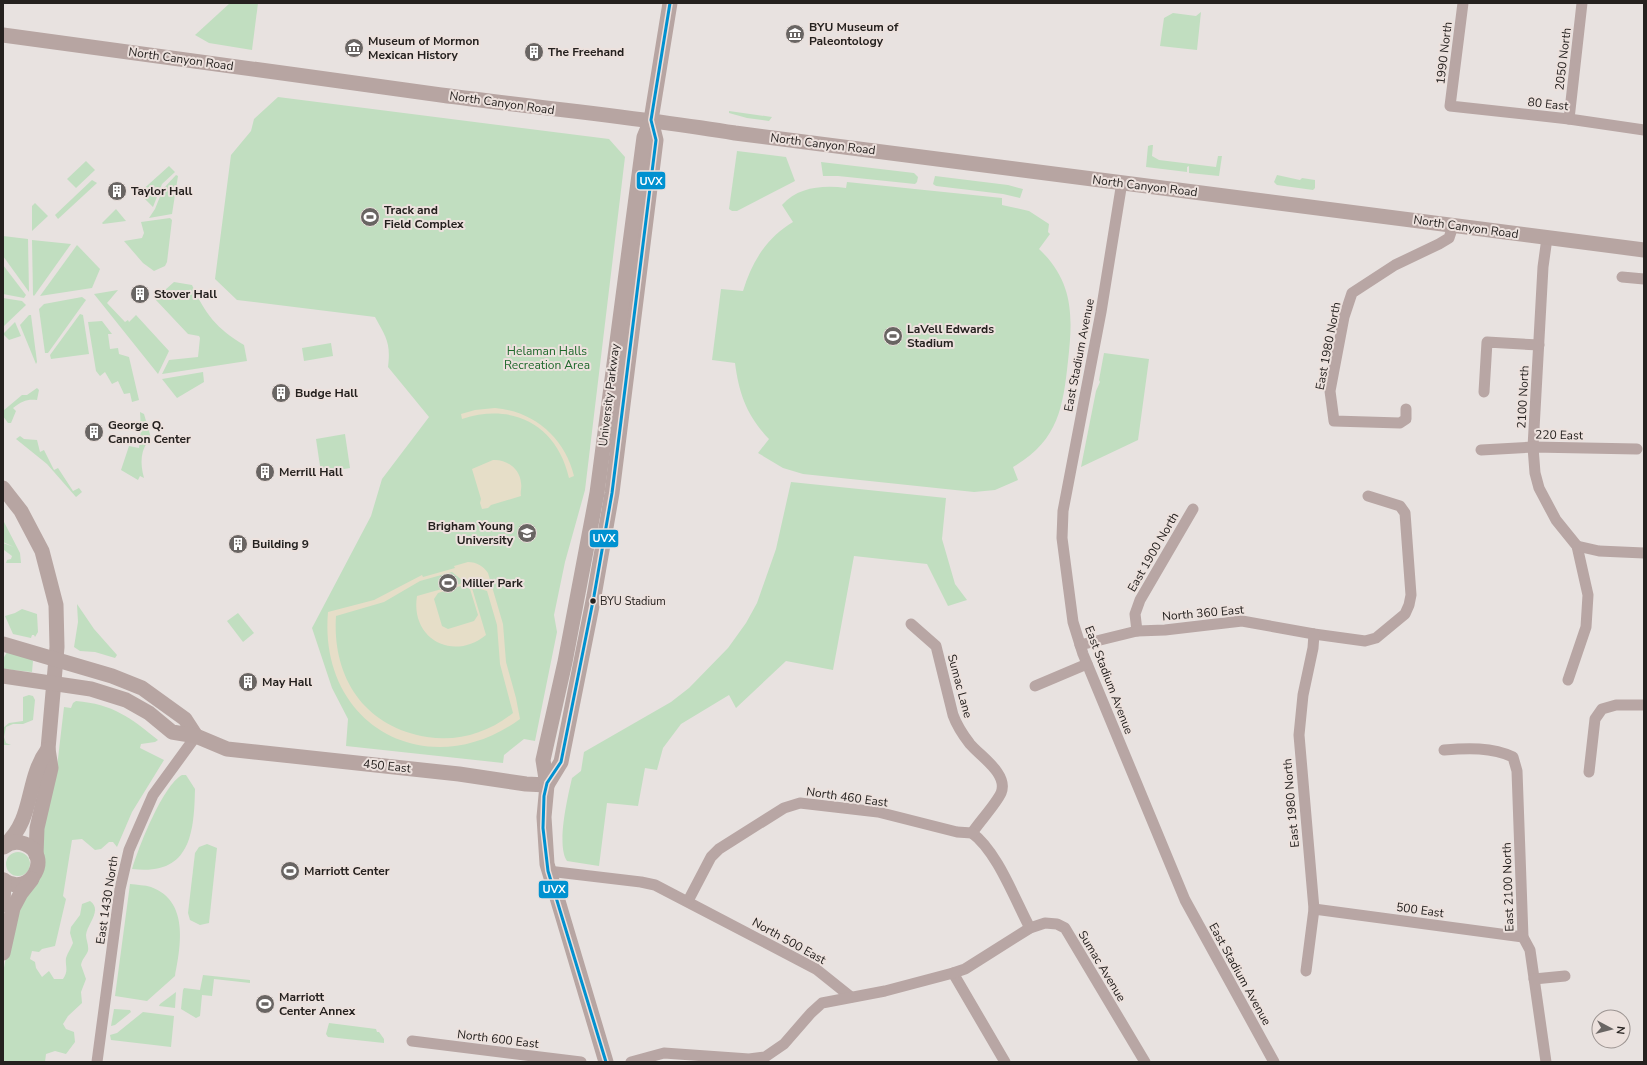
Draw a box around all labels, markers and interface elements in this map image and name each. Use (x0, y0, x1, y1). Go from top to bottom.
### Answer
place label: BYU Museum of Paleontology (809, 19, 899, 49)
street label: 1990 North (1432, 21, 1456, 85)
museum icon: BYU Museum of Paleontology (784, 23, 806, 45)
street label: 2050 North (1551, 27, 1575, 91)
place label: Museum of Mormon Mexican History (368, 33, 479, 63)
museum icon: Museum of Mormon Mexican History (343, 37, 365, 59)
building icon: The Freehand (523, 41, 545, 63)
street label: North Canyon Road (127, 44, 235, 74)
place label: The Freehand (548, 44, 624, 60)
street label: North Canyon Road (448, 88, 556, 118)
street label: 80 East (1527, 94, 1570, 114)
street label: North Canyon Road (769, 130, 877, 158)
line badge: UVX (636, 171, 666, 190)
street label: North Canyon Road (1091, 172, 1199, 200)
text: UVX (639, 174, 663, 189)
building icon: Taylor Hall (106, 180, 128, 202)
place label: Taylor Hall (131, 183, 193, 199)
place label: Track and Field Complex (384, 202, 464, 232)
sports icon: Track and Field Complex (359, 206, 381, 228)
street label: North Canyon Road (1412, 212, 1520, 242)
building icon: Stover Hall (129, 283, 151, 305)
place label: Stover Hall (154, 286, 217, 302)
street label: East Stadium Avenue (1060, 297, 1098, 413)
street label: East 1980 North (1312, 301, 1344, 391)
place label: LaVell Edwards Stadium (907, 321, 994, 351)
sports icon: LaVell Edwards Stadium (882, 325, 904, 347)
street label: University Parkway (595, 342, 623, 447)
park label: Helaman Halls Recreation Area (504, 343, 590, 373)
street label: 2100 North (1513, 365, 1533, 429)
building icon: Budge Hall (270, 382, 292, 404)
place label: Budge Hall (295, 385, 358, 401)
place label: George Q. Cannon Center (108, 417, 191, 447)
building icon: George Q. Cannon Center (83, 421, 105, 443)
street label: 220 East (1535, 427, 1584, 443)
building icon: Merrill Hall (254, 461, 276, 483)
place label: Merrill Hall (279, 464, 343, 480)
street label: East 1900 North (1124, 509, 1182, 595)
place label: Brigham Young University (428, 518, 514, 548)
school or university icon: Brigham Young University (516, 522, 538, 544)
line badge: UVX (589, 529, 619, 548)
text: UVX (592, 531, 616, 546)
building icon: Building 9 (227, 533, 249, 555)
place label: Building 9 (252, 536, 309, 552)
sports icon: Miller Park (437, 572, 459, 594)
place label: Miller Park (462, 575, 523, 591)
place label: BYU Stadium (600, 594, 666, 609)
marker: BYU Stadium (588, 596, 598, 606)
street label: North 360 East (1161, 601, 1245, 625)
street label: East Stadium Avenue (1081, 624, 1137, 736)
street label: Sumac Lane (944, 652, 976, 720)
building icon: May Hall (237, 671, 259, 693)
place label: May Hall (262, 674, 312, 690)
street label: 450 East (362, 756, 412, 777)
street label: East 1980 North (1279, 758, 1303, 848)
street label: North 460 East (805, 783, 890, 811)
street label: East 2100 North (1498, 842, 1518, 932)
street label: East 1430 North (92, 855, 122, 945)
sports icon: Marriott Center (279, 860, 301, 882)
place label: Marriott Center (304, 863, 390, 879)
line badge: UVX (538, 880, 569, 899)
text: UVX (542, 882, 566, 897)
street label: 500 East (1395, 899, 1446, 921)
street label: North 500 East (749, 914, 829, 968)
street label: East Stadium Avenue (1205, 920, 1275, 1028)
street label: Sumac Avenue (1074, 927, 1130, 1005)
place label: Marriott Center Annex (279, 989, 356, 1019)
sports icon: Marriott Center Annex (254, 993, 276, 1015)
north arrow (1591, 1009, 1631, 1049)
text: N (1612, 1025, 1628, 1035)
street label: North 600 East (456, 1026, 541, 1052)

